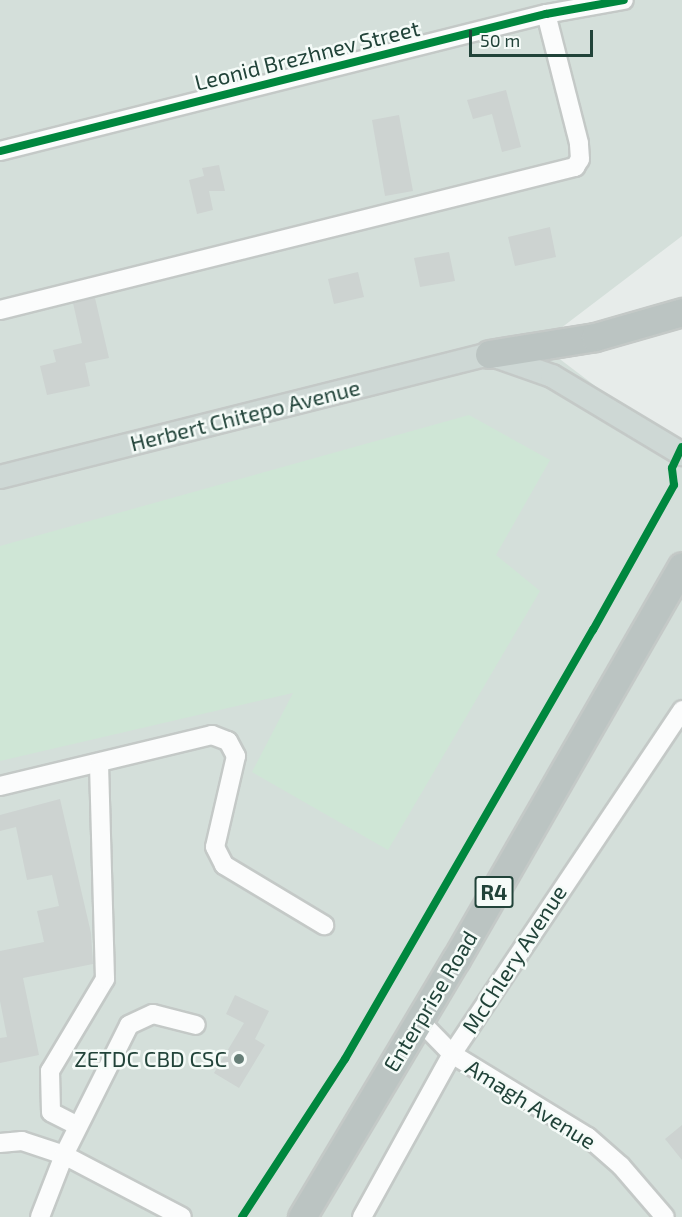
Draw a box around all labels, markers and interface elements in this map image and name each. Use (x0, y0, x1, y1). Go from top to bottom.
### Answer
street label: Leonid Brezhnev Street (191, 14, 423, 96)
scale bar (472, 18, 596, 56)
text: 50 m (480, 29, 520, 51)
street label: Herbert Chitepo Avenue (127, 374, 363, 456)
road number: R4 (474, 874, 514, 910)
street label: McChlery Avenue (456, 879, 572, 1039)
street label: Enterprise Road (378, 926, 482, 1076)
place label: ZETDC CBD CSC (74, 1046, 227, 1072)
marker: ZETDC CBD CSC (232, 1052, 246, 1066)
street label: Amagh Avenue (461, 1053, 601, 1155)

